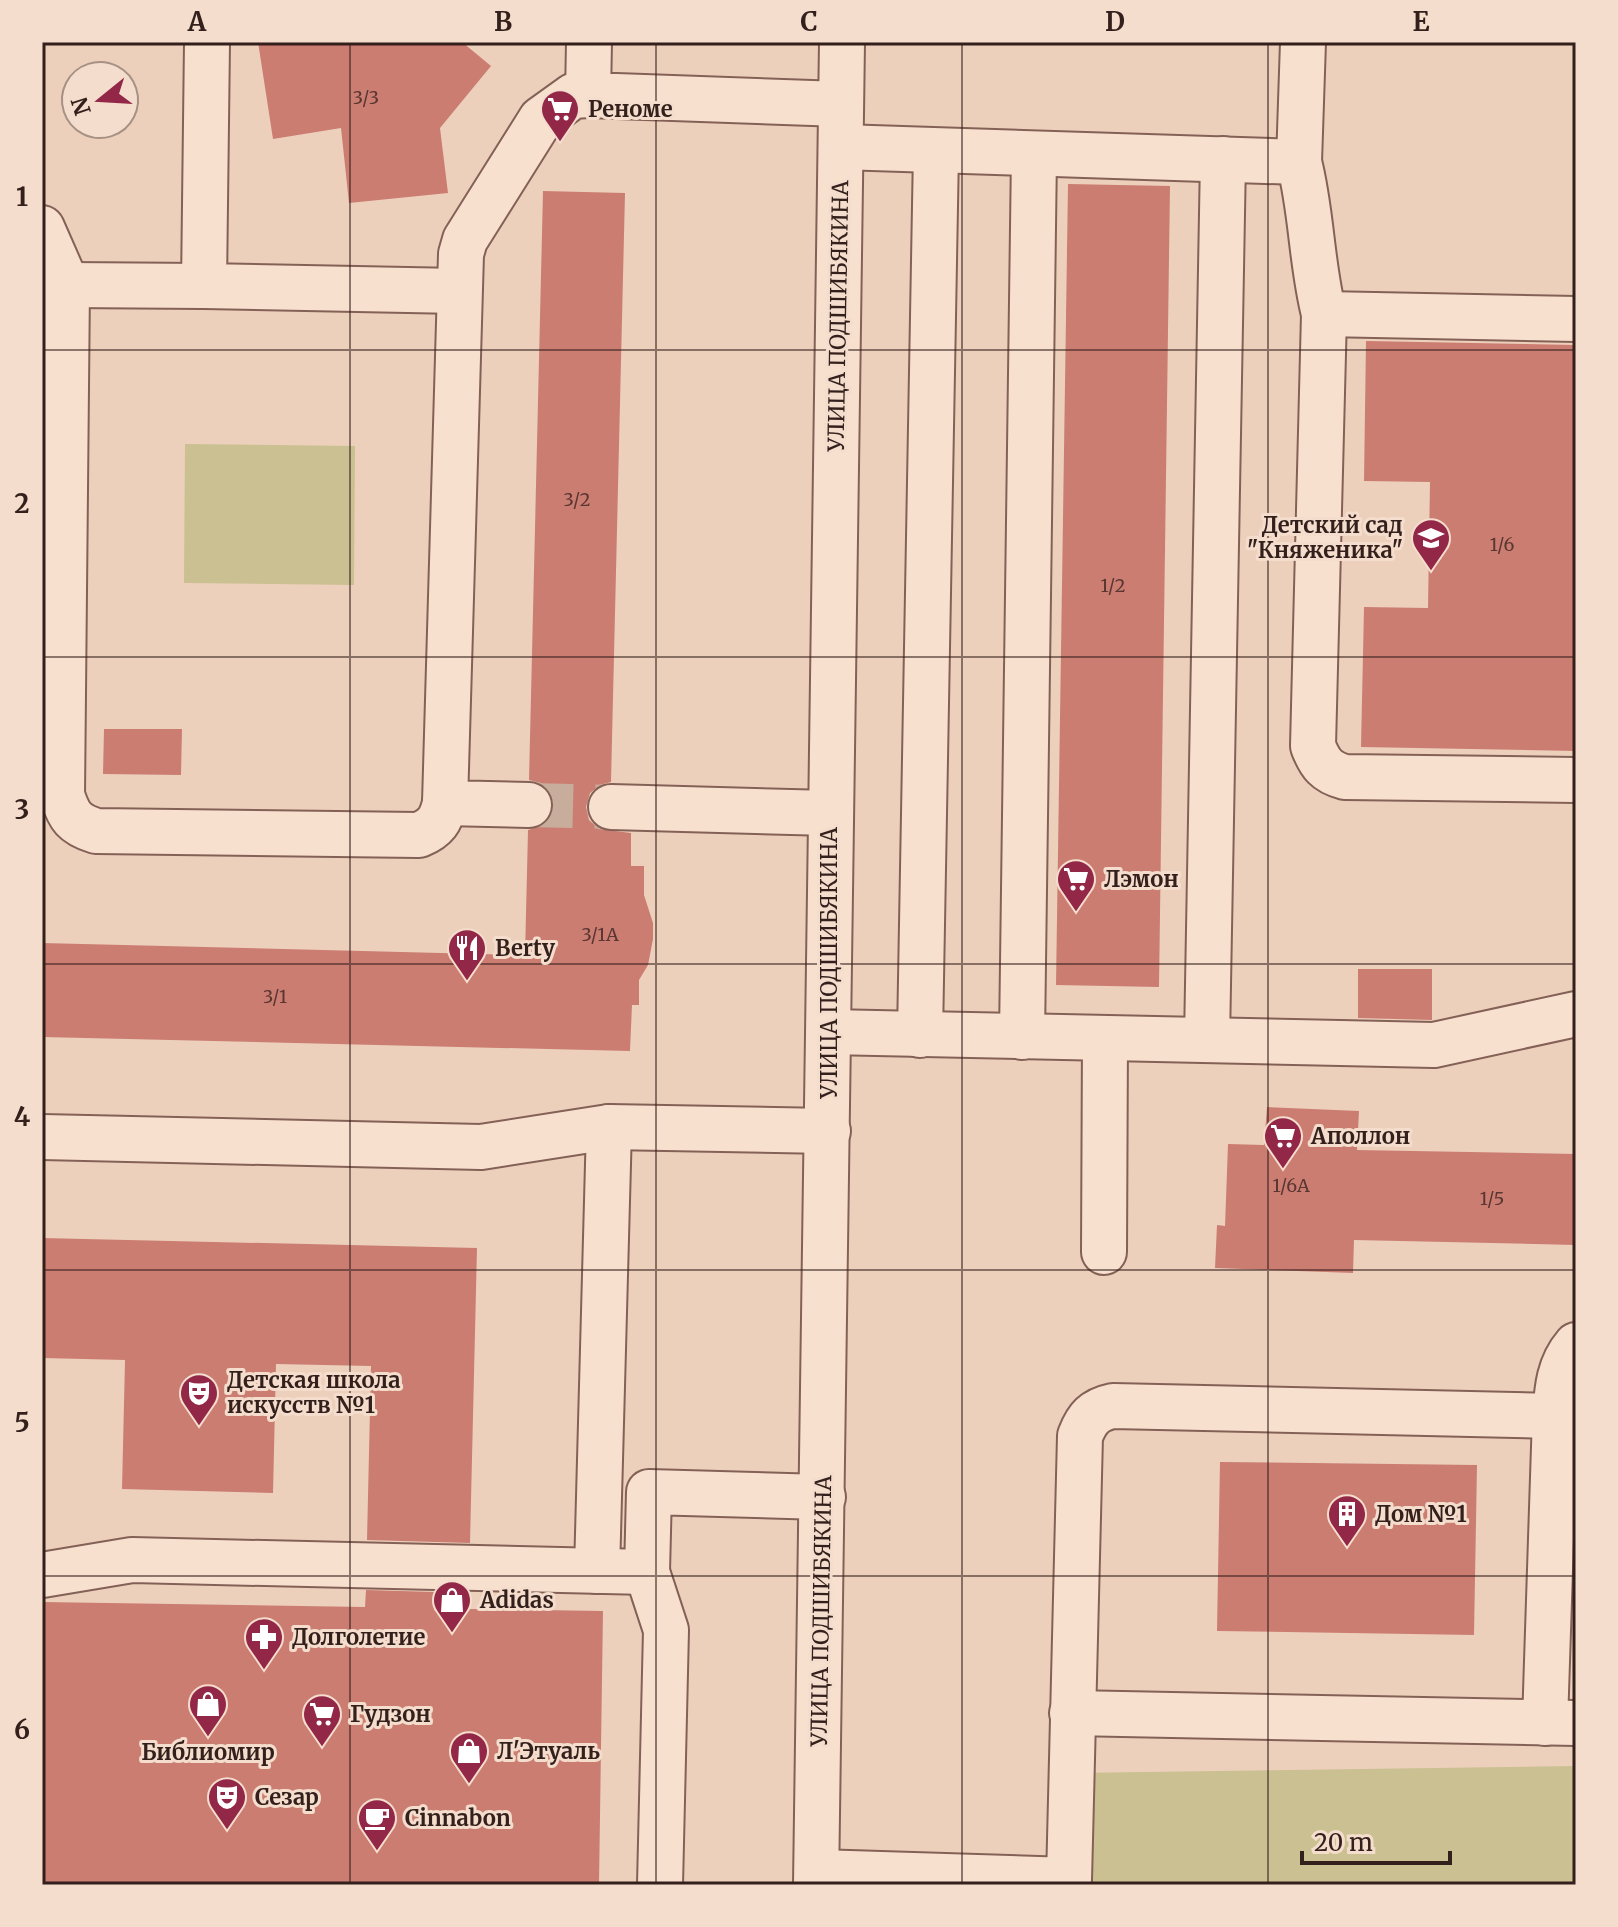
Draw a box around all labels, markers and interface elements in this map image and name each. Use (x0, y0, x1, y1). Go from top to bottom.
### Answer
text: A (187, 5, 207, 38)
text: B (494, 5, 512, 38)
text: C (800, 5, 818, 38)
text: D (1105, 5, 1125, 38)
text: E (1413, 5, 1430, 38)
north arrow (60, 60, 140, 140)
house number: 3/3 (353, 86, 379, 109)
supermarket icon: Реноме (539, 88, 581, 143)
text: N (65, 93, 97, 119)
place label: Реноме (588, 95, 673, 123)
text: 1 (16, 180, 28, 213)
street label: УЛИЦА ПОДШИБЯКИНА (822, 180, 854, 453)
text: 2 (14, 487, 30, 520)
house number: 3/2 (564, 488, 590, 511)
place label: Детский сад "Княженика" (1247, 511, 1403, 564)
school or university icon: Детский сад "Княженика" (1410, 517, 1452, 572)
house number: 1/6 (1490, 533, 1514, 556)
house number: 1/2 (1100, 574, 1126, 597)
text: 3 (15, 793, 29, 826)
street label: УЛИЦА ПОДШИБЯКИНА (815, 827, 843, 1100)
supermarket icon: Лэмон (1055, 858, 1097, 913)
place label: Лэмон (1104, 865, 1179, 893)
house number: 3/1А (581, 923, 619, 946)
restaurant icon: Berty (446, 927, 488, 982)
place label: Berty (495, 934, 556, 962)
house number: 3/1 (263, 985, 287, 1008)
text: 4 (14, 1100, 31, 1133)
supermarket icon: Аполлон (1262, 1115, 1304, 1170)
place label: Аполлон (1310, 1122, 1410, 1150)
house number: 1/6А (1272, 1174, 1310, 1197)
house number: 1/5 (1480, 1187, 1504, 1210)
place label: Детская школа искусств №1 (227, 1366, 400, 1419)
theatre icon: Детская школа искусств №1 (178, 1372, 220, 1427)
text: 5 (14, 1406, 30, 1439)
street label: УЛИЦА ПОДШИБЯКИНА (805, 1475, 837, 1748)
building icon: Дом №1 (1326, 1493, 1368, 1548)
place label: Дом №1 (1375, 1500, 1467, 1528)
shop icon: Adidas (431, 1579, 473, 1634)
place label: Adidas (479, 1586, 554, 1614)
pharmacy icon: Долголетие (243, 1616, 285, 1671)
place label: Долголетие (292, 1623, 425, 1651)
shop icon: Библиомир (187, 1683, 229, 1738)
supermarket icon: Гудзон (301, 1693, 343, 1748)
place label: Гудзон (350, 1700, 431, 1728)
text: 6 (14, 1713, 30, 1746)
shop icon: Л'Этуаль (448, 1730, 490, 1785)
place label: Л'Этуаль (497, 1737, 600, 1765)
place label: Библиомир (141, 1738, 275, 1766)
theatre icon: Сезар (206, 1776, 248, 1831)
place label: Сезар (255, 1783, 319, 1811)
cafe icon: Cinnabon (356, 1797, 398, 1852)
place label: Cinnabon (405, 1804, 511, 1832)
scale bar (1302, 1815, 1450, 1865)
text: 20 m (1314, 1827, 1373, 1858)

